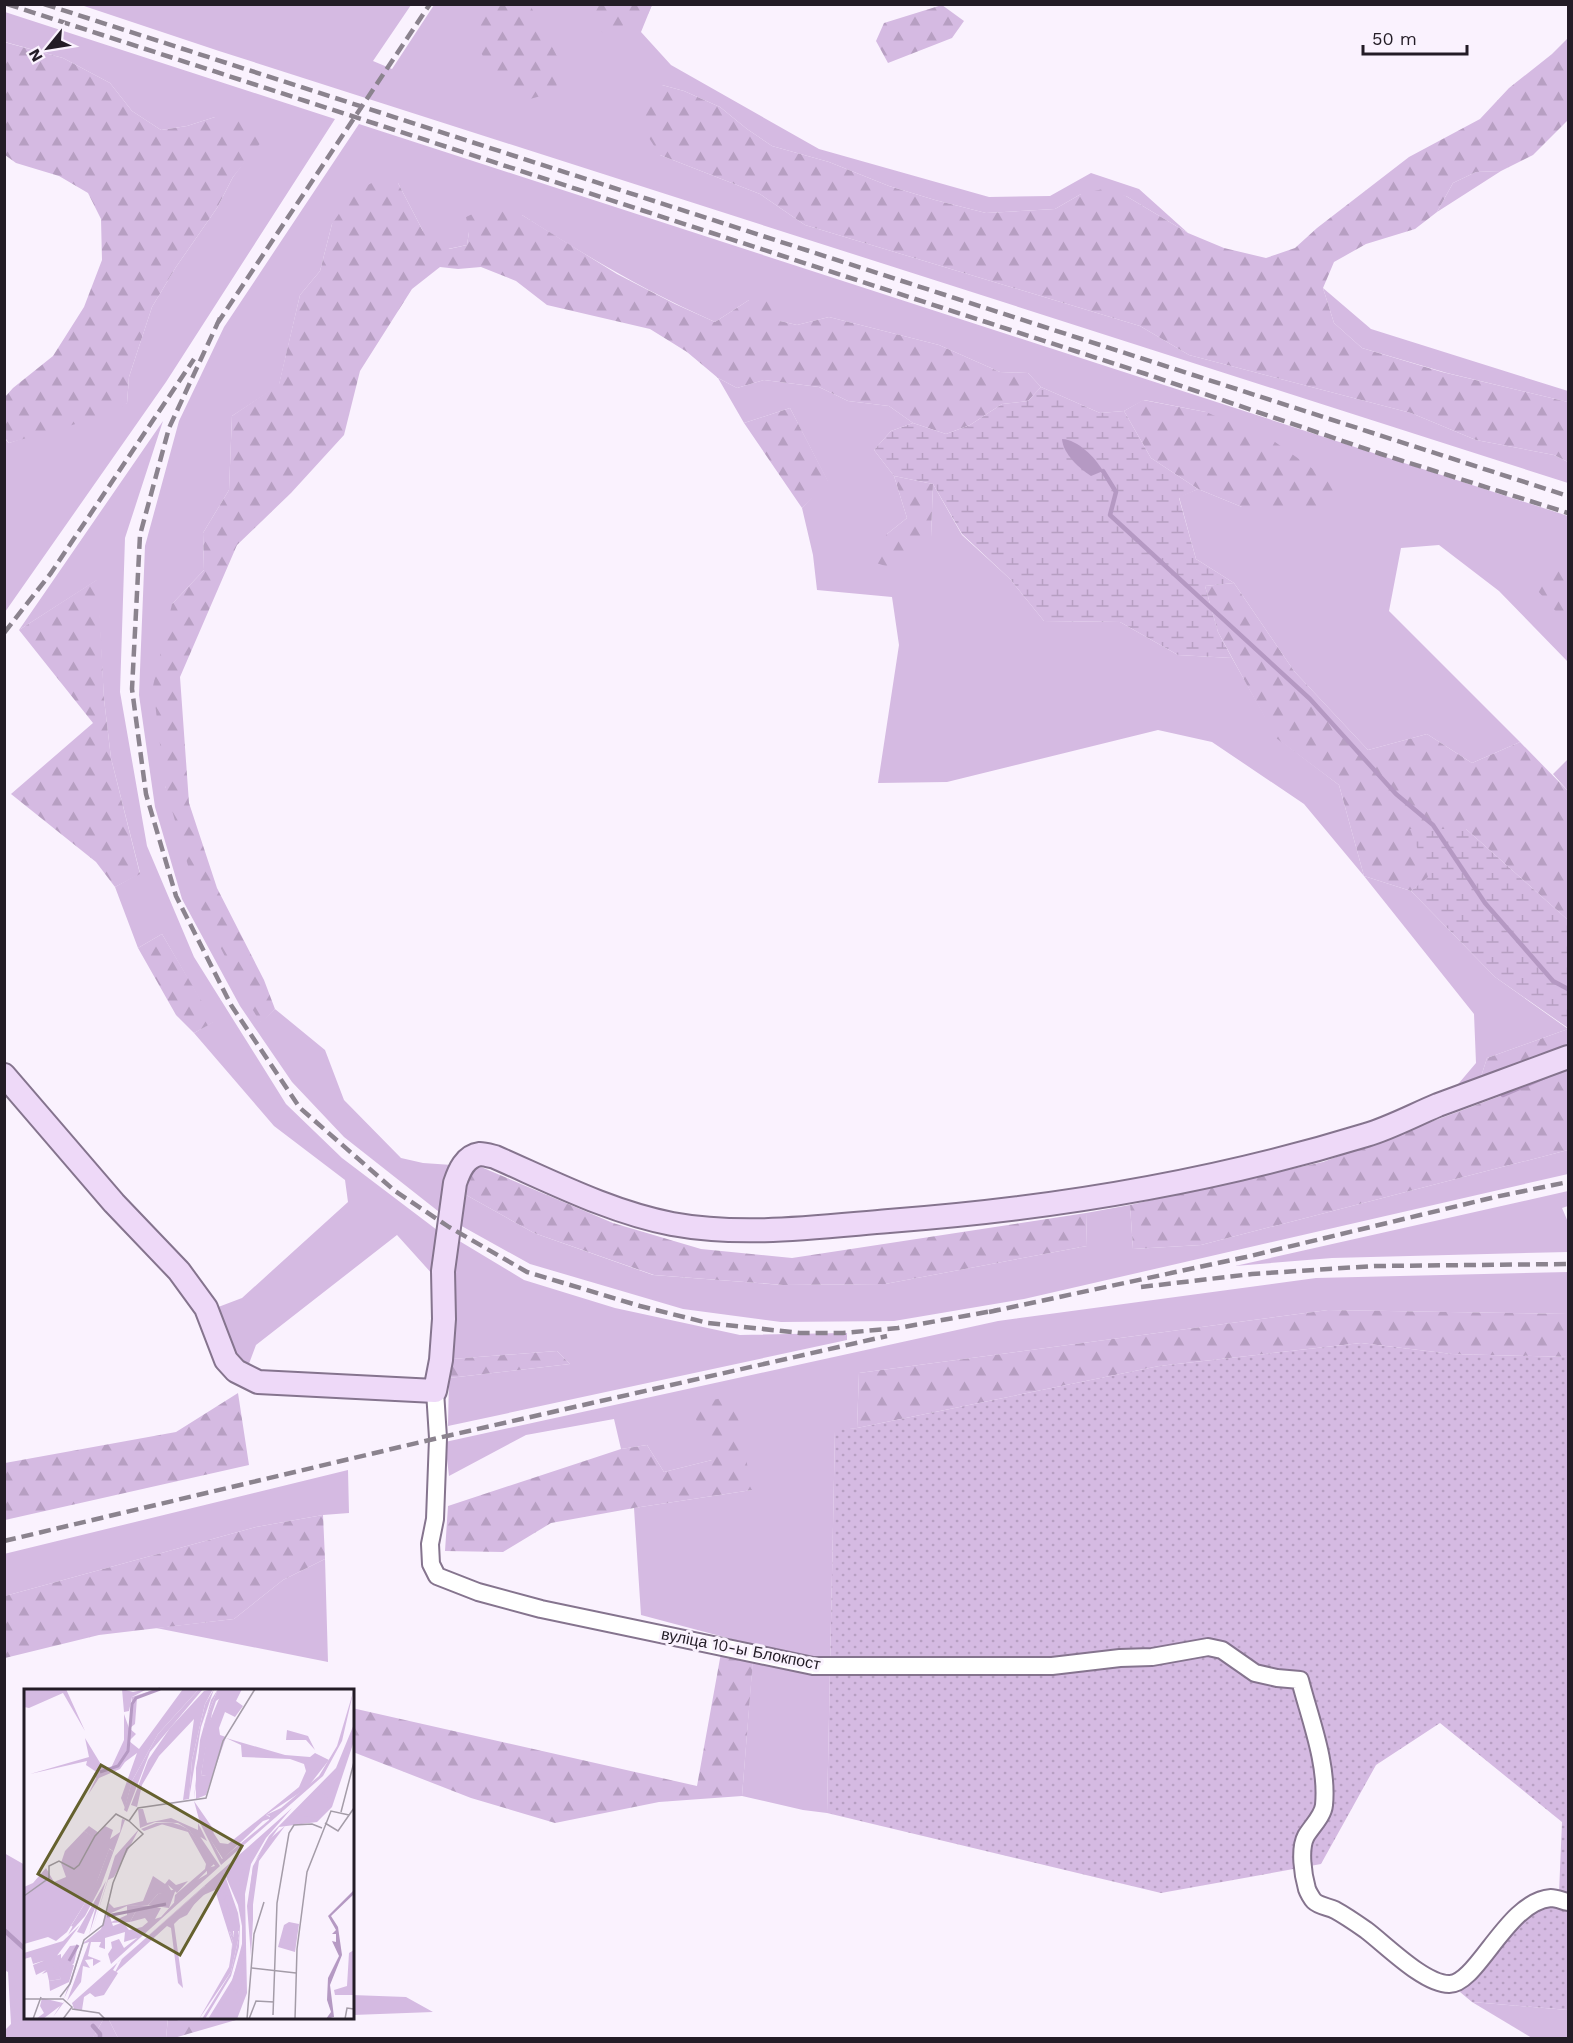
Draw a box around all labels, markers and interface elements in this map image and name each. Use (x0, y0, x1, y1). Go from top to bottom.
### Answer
north arrow (18, 18, 78, 78)
scale bar (1363, 18, 1466, 56)
text: 50 m (1372, 28, 1417, 49)
text: N (24, 45, 47, 65)
street label: вуліца 10-ы Блокпост (660, 1624, 823, 1674)
inset map (24, 1689, 354, 2019)

